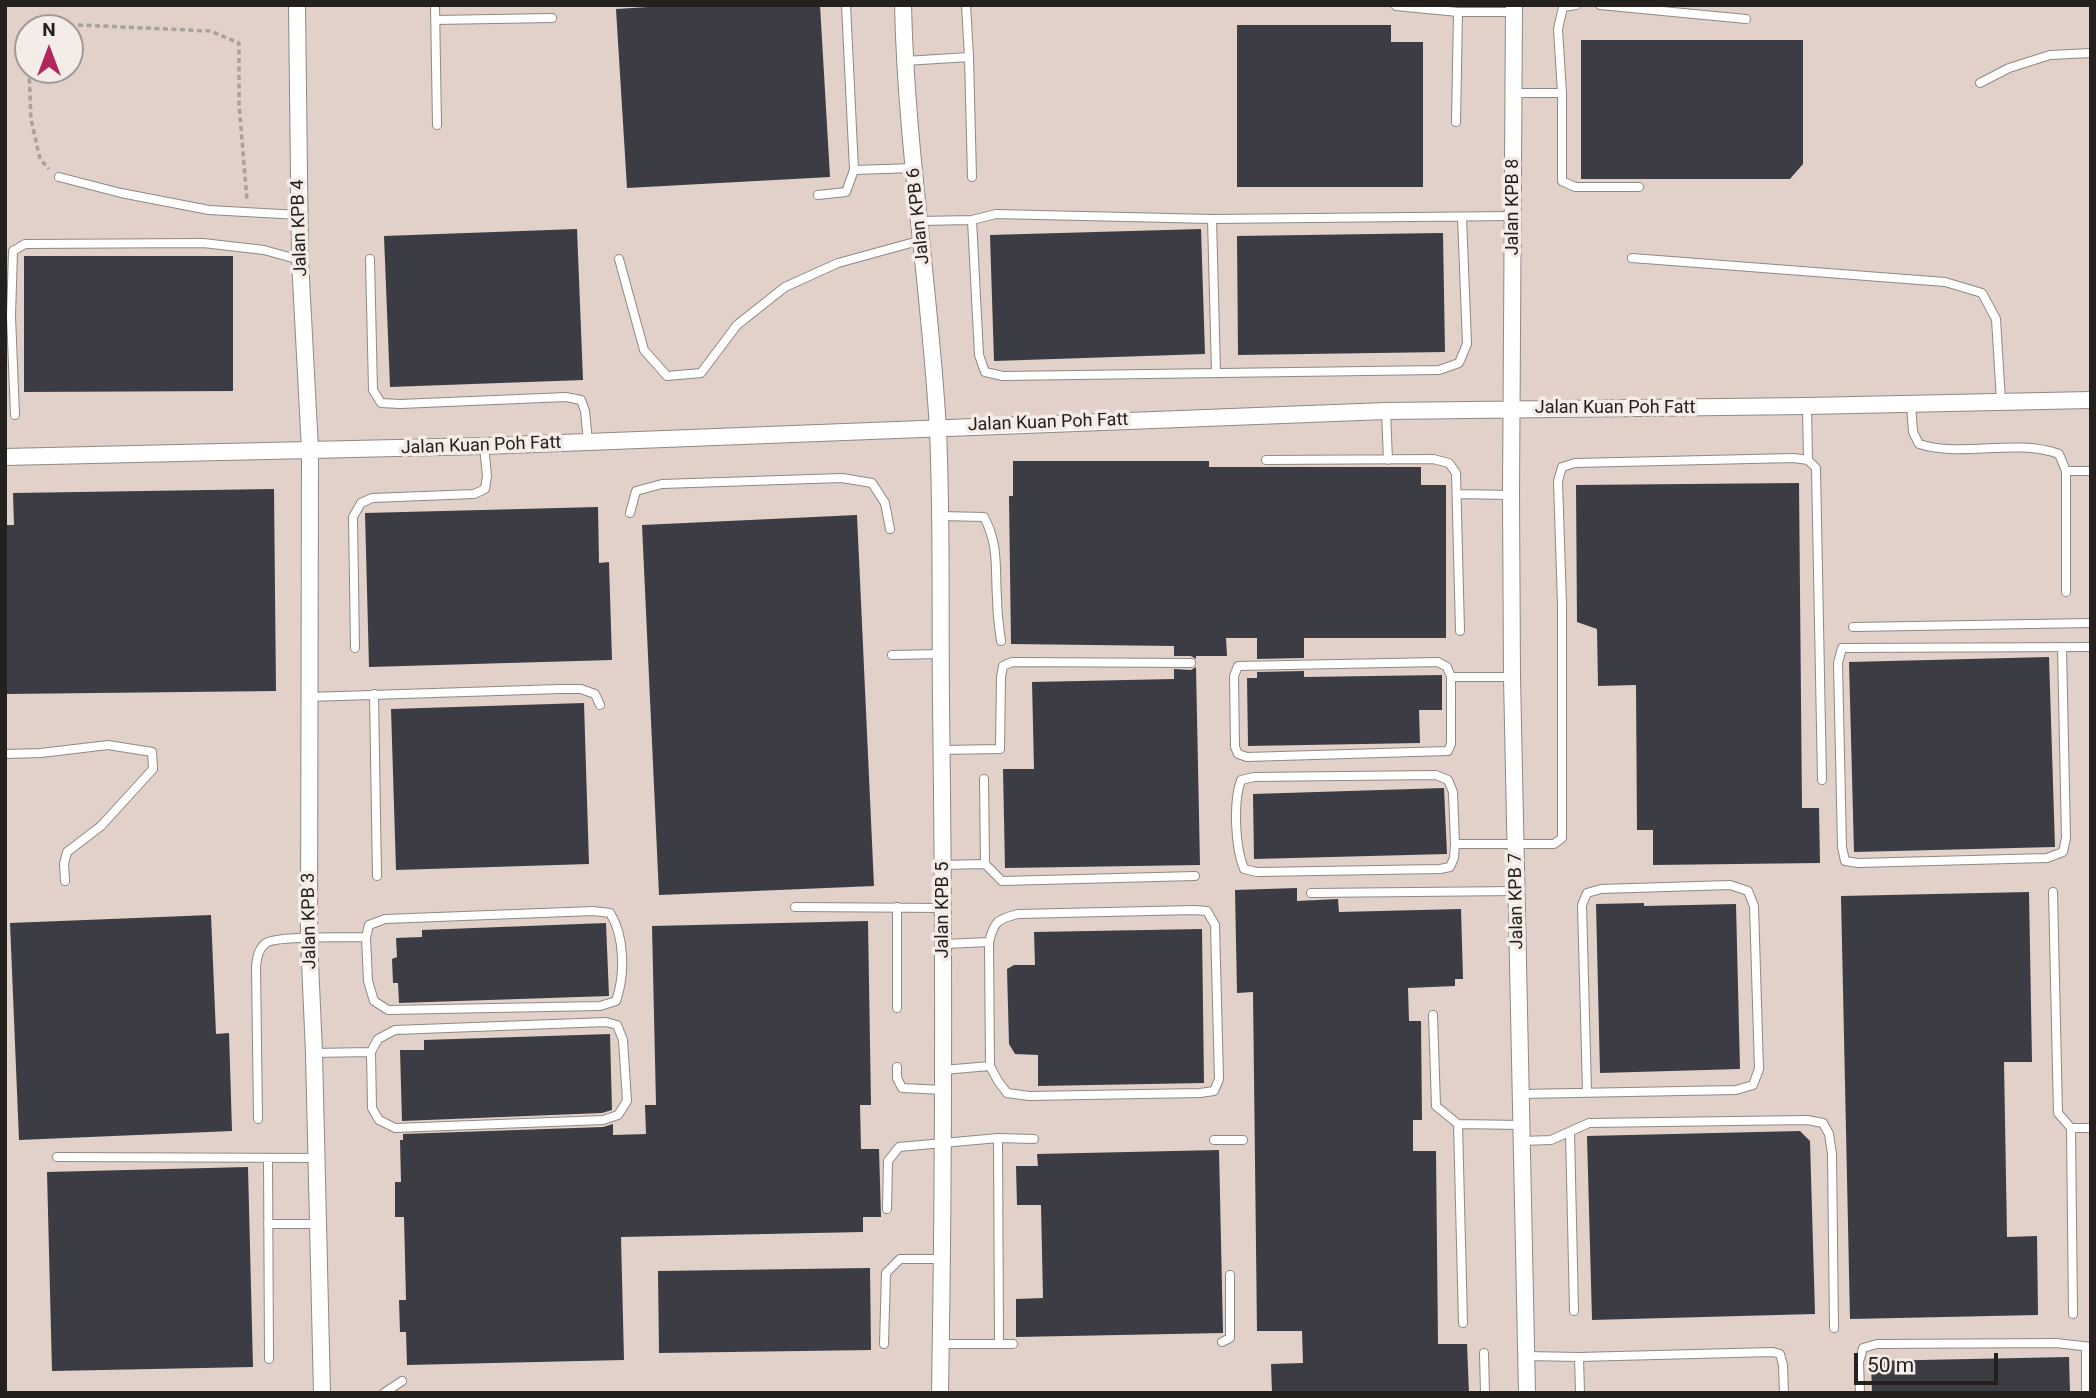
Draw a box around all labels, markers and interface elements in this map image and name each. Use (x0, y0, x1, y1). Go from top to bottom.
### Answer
north arrow (14, 14, 84, 84)
text: N (42, 18, 56, 41)
street label: Jalan KPB 8 (1502, 159, 1524, 255)
street label: Jalan KPB 6 (903, 167, 935, 265)
street label: Jalan KPB 4 (288, 179, 312, 277)
street label: Jalan Kuan Poh Fatt (1535, 397, 1695, 419)
street label: Jalan Kuan Poh Fatt (967, 409, 1129, 437)
street label: Jalan Kuan Poh Fatt (400, 432, 562, 460)
street label: Jalan KPB 7 (1505, 852, 1529, 950)
street label: Jalan KPB 5 (932, 862, 954, 958)
street label: Jalan KPB 3 (298, 872, 322, 970)
scale bar (1858, 1338, 2002, 1382)
text: 50 m (1867, 1353, 1914, 1377)

